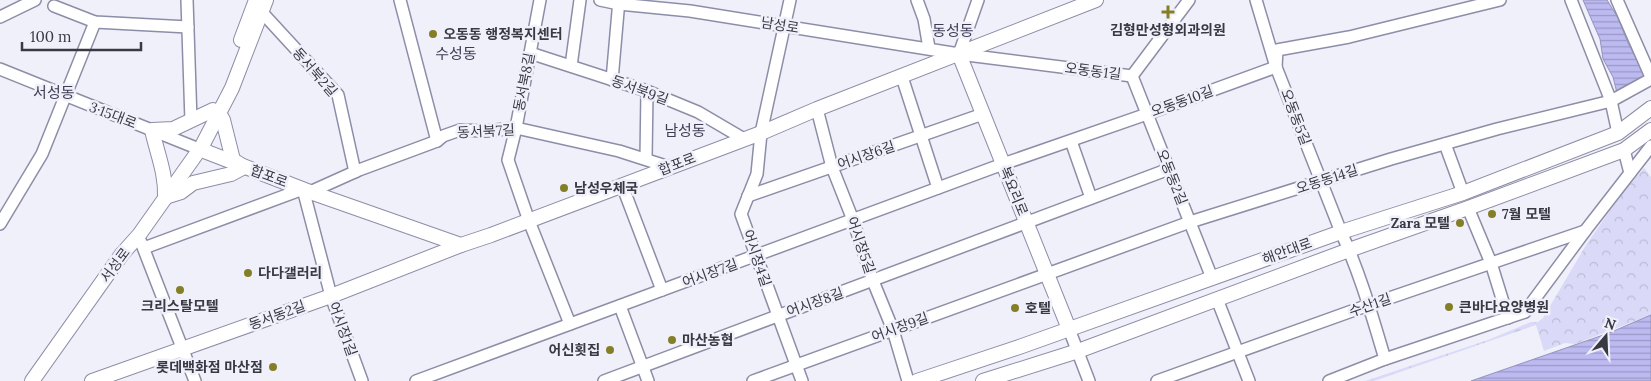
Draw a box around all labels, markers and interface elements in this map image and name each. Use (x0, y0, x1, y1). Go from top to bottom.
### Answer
marker: 김형만성형외과의원 (1161, 5, 1175, 19)
street label: 남성로 (760, 13, 801, 37)
scale bar (22, 20, 141, 52)
district label: 동성동 (932, 21, 974, 40)
place label: 김형만성형외과의원 (1110, 21, 1226, 39)
place label: 오동동 행정복지센터 (443, 25, 563, 43)
text: 100 m (30, 27, 71, 46)
marker: 오동동 행정복지센터 (427, 28, 439, 40)
street label: 동서북2길 (289, 44, 341, 100)
district label: 수성동 (435, 44, 477, 63)
street label: 동서북8길 (509, 51, 539, 113)
street label: 오동동1길 (1064, 59, 1122, 83)
street label: 동서북9길 (609, 71, 671, 109)
street label: 오동동10길 (1148, 81, 1216, 121)
district label: 서성동 (33, 83, 75, 102)
street label: 오동동5길 (1277, 86, 1315, 148)
street label: 3·15대로 (87, 98, 139, 132)
street label: 동서북7길 (457, 120, 515, 142)
district label: 남성동 (664, 121, 706, 140)
street label: 어시장6길 (835, 137, 897, 173)
street label: 오동동2길 (1153, 146, 1191, 208)
street label: 합포로 (656, 149, 698, 179)
street label: 합포로 (248, 161, 290, 191)
street label: 오동동14길 (1294, 161, 1360, 197)
street label: 복요리로 (996, 164, 1032, 218)
place label: 남성우체국 (574, 179, 639, 197)
marker: 남성우체국 (558, 182, 570, 194)
place label: 7월 모텔 (1502, 205, 1551, 223)
marker: 7월 모텔 (1486, 208, 1498, 220)
street label: 어시장5길 (843, 214, 879, 276)
place label: Zara 모텔 (1391, 214, 1450, 232)
marker: Zara 모텔 (1454, 217, 1466, 229)
street label: 어시장4길 (739, 227, 775, 289)
street label: 해안대로 (1260, 234, 1314, 268)
street label: 서성로 (96, 244, 134, 286)
street label: 어시장7길 (680, 255, 740, 291)
place label: 다다갤러리 (258, 264, 322, 282)
marker: 다다갤러리 (242, 267, 254, 279)
street label: 어시장8길 (784, 283, 846, 321)
marker: 크리스탈모텔 (174, 284, 186, 296)
street label: 수산1길 (1346, 289, 1394, 321)
street label: 동서동2길 (246, 296, 308, 334)
place label: 크리스탈모텔 (141, 297, 219, 315)
place label: 큰바다요양병원 (1459, 298, 1549, 316)
street label: 어시장1길 (325, 299, 361, 359)
place label: 호텔 (1025, 299, 1051, 317)
marker: 큰바다요양병원 (1443, 301, 1455, 313)
marker: 호텔 (1009, 302, 1021, 314)
street label: 어시장9길 (869, 308, 931, 346)
north arrow (1581, 311, 1631, 361)
text: N (1602, 313, 1618, 334)
place label: 마산농협 (682, 331, 734, 349)
marker: 마산농협 (666, 334, 678, 346)
place label: 어신횟집 (548, 341, 600, 359)
marker: 어신횟집 (604, 344, 616, 356)
place label: 롯데백화점 마산점 (156, 358, 263, 376)
marker: 롯데백화점 마산점 (267, 361, 279, 373)

